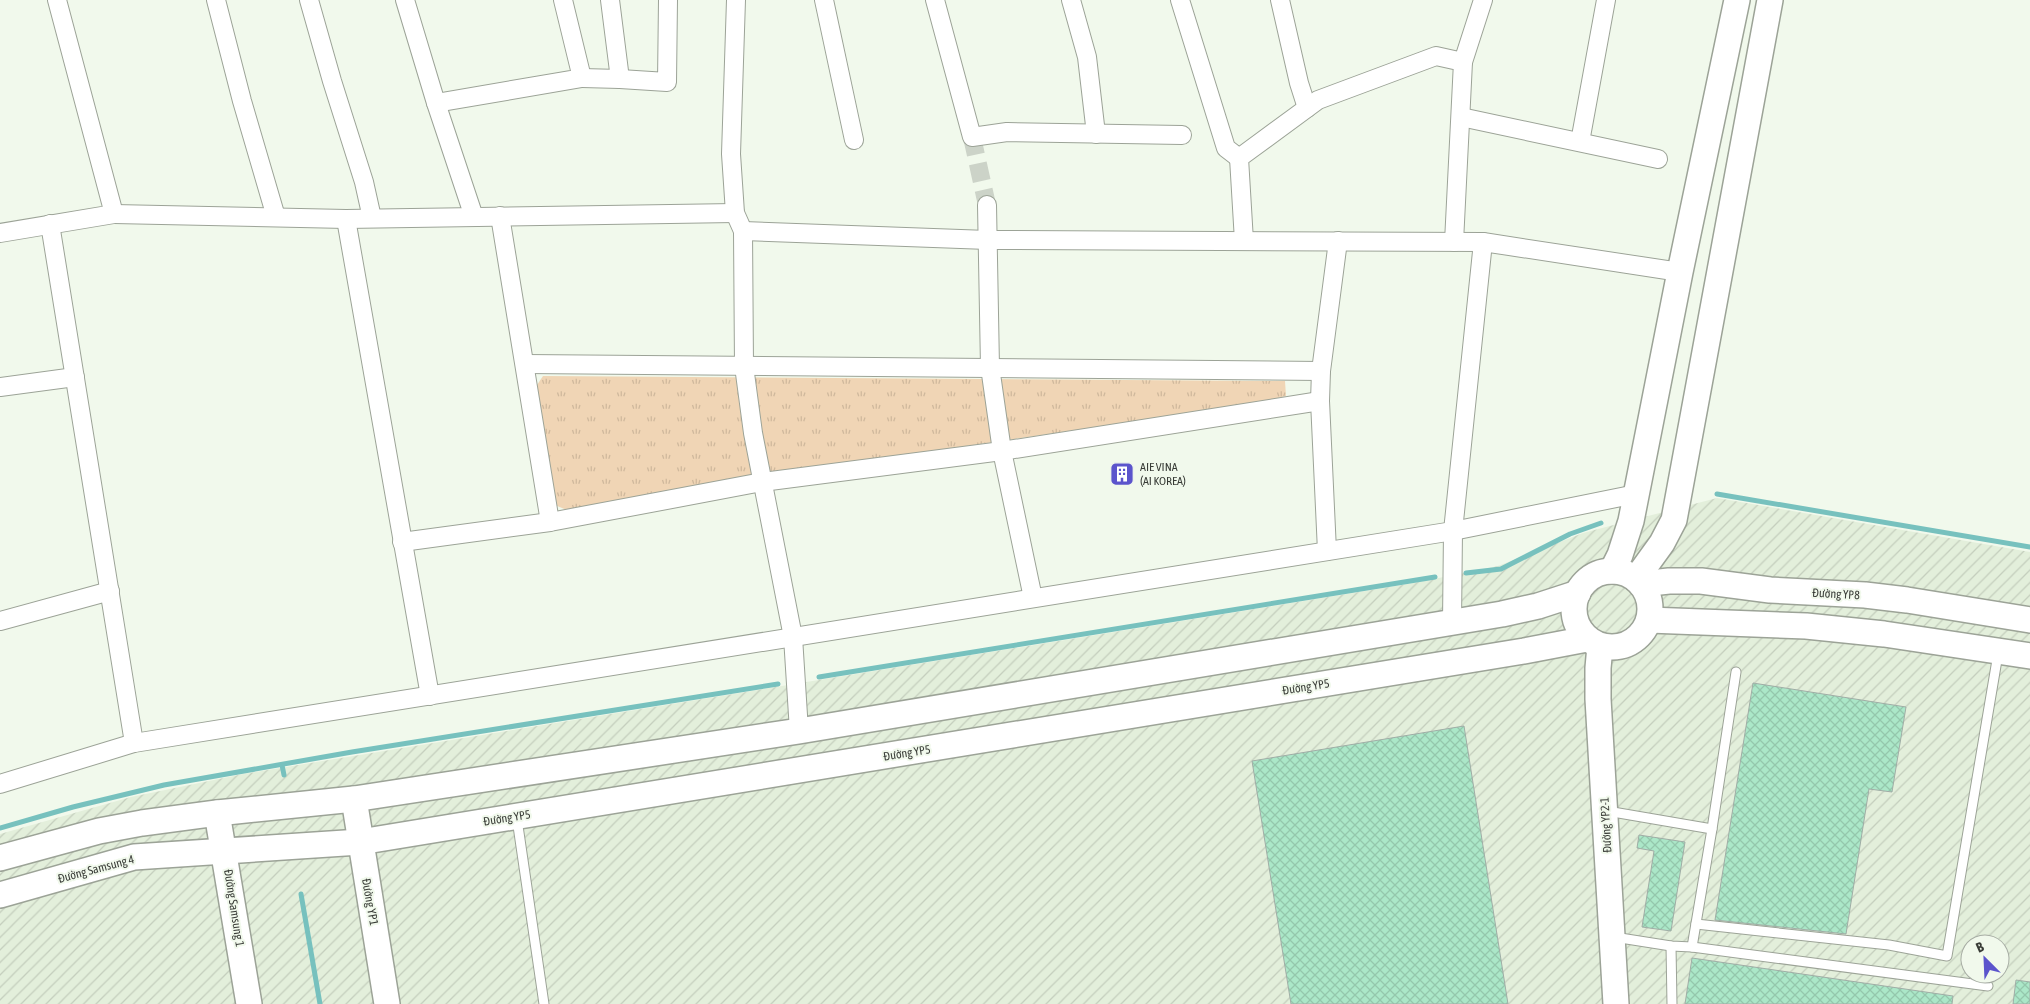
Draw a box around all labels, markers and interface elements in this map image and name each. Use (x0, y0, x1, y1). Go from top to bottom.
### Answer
place label: AIE VINA (AI KOREA) (1140, 460, 1186, 488)
building icon: AIE VINA (AI KOREA) (1109, 461, 1135, 487)
street label: Đường YP8 (1812, 586, 1861, 602)
street label: Đường YP5 (1281, 676, 1331, 698)
street label: Đường YP5 (882, 742, 932, 764)
street label: Đường YP2-1 (1598, 796, 1614, 853)
street label: Đường YP5 (482, 807, 532, 829)
street label: Đường Samsung 4 (56, 852, 136, 886)
street label: Đường Samsung 1 (221, 868, 247, 948)
street label: Đường YP1 (359, 877, 381, 927)
north arrow (1960, 934, 2010, 984)
text: B (1973, 938, 1986, 956)

